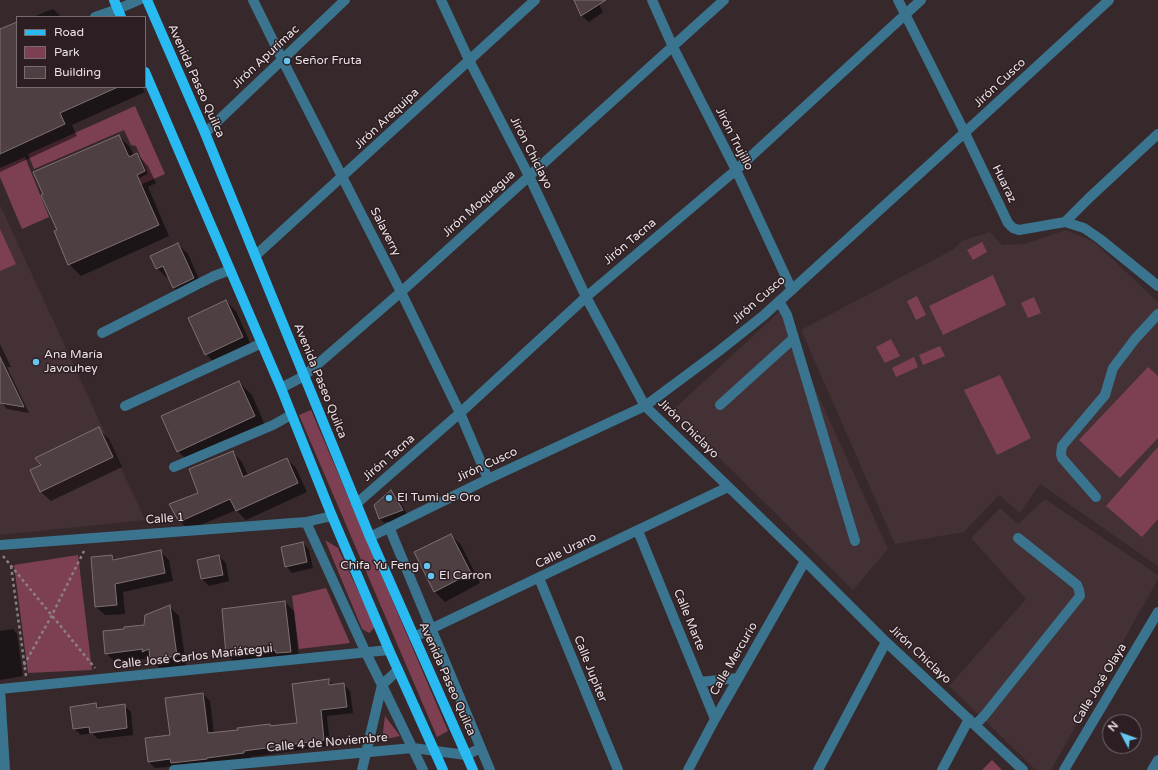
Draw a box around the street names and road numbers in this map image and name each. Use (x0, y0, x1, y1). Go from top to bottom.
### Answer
street label: Avenida Paseo Quilca (164, 22, 228, 140)
street label: Jirón Apurímac (230, 22, 302, 92)
street label: Jirón Cusco (971, 55, 1029, 111)
street label: Jirón Arequipa (352, 85, 422, 153)
street label: Jirón Trujillo (712, 105, 756, 173)
street label: Jirón Chiclayo (507, 115, 555, 191)
street label: Huaraz (989, 163, 1019, 205)
street label: Jirón Moquegua (440, 168, 518, 240)
street label: Salaverry (367, 205, 403, 259)
street label: Jirón Tacna (601, 216, 659, 268)
street label: Jirón Cusco (730, 273, 788, 327)
street label: Avenida Paseo Quilca (290, 321, 350, 441)
street label: Jirón Chiclayo (655, 396, 721, 462)
street label: Jirón Tacna (360, 431, 418, 485)
street label: Jirón Cusco (454, 445, 520, 485)
street label: Calle 1 (145, 510, 185, 528)
street label: Calle Urano (533, 530, 599, 572)
street label: Calle Marte (670, 587, 708, 653)
street label: Avenida Paseo Quilca (415, 620, 479, 738)
street label: Calle Mercurio (707, 620, 761, 698)
street label: Jirón Chiclayo (886, 623, 954, 687)
street label: Calle Jupiter (570, 634, 610, 704)
street label: Calle José Carlos Mariátegui (113, 641, 273, 673)
street label: Calle José Olaya (1070, 641, 1130, 727)
street label: Calle 4 de Noviembre (266, 731, 388, 755)

